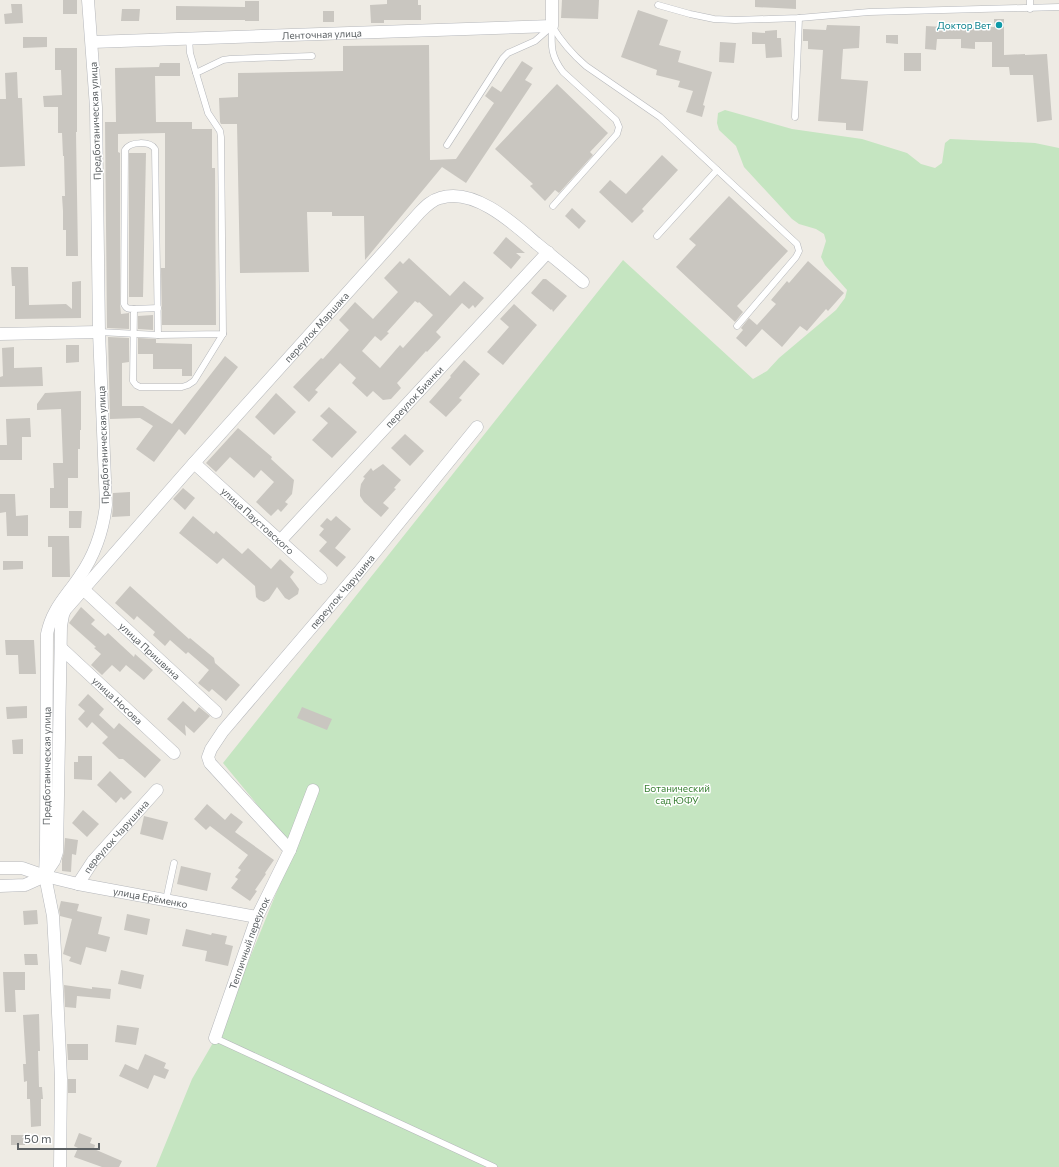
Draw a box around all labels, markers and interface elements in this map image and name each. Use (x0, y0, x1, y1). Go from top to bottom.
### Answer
place label: Доктор Вет (937, 19, 991, 31)
marker: Доктор Вет (994, 20, 1004, 30)
street label: Ленточная улица (282, 27, 362, 41)
street label: Предботаническая улица (87, 62, 103, 180)
street label: переулок Маршака (282, 289, 351, 365)
street label: переулок Бианки (382, 363, 446, 430)
street label: Предботаническая улица (95, 386, 111, 504)
street label: улица Паустовского (219, 485, 297, 557)
street label: переулок Чарушина (307, 552, 377, 631)
street label: улица Пришвина (117, 620, 183, 682)
street label: улица Носова (90, 674, 145, 727)
street label: Предботаническая улица (40, 707, 53, 825)
park label: Ботанический сад ЮФУ (644, 782, 710, 806)
street label: переулок Чарушина (81, 797, 151, 875)
street label: улица Ерёменко (112, 885, 189, 910)
street label: Тепличный переулок (226, 894, 272, 991)
scale bar (18, 1125, 99, 1151)
text: 50 m (24, 1131, 52, 1145)

